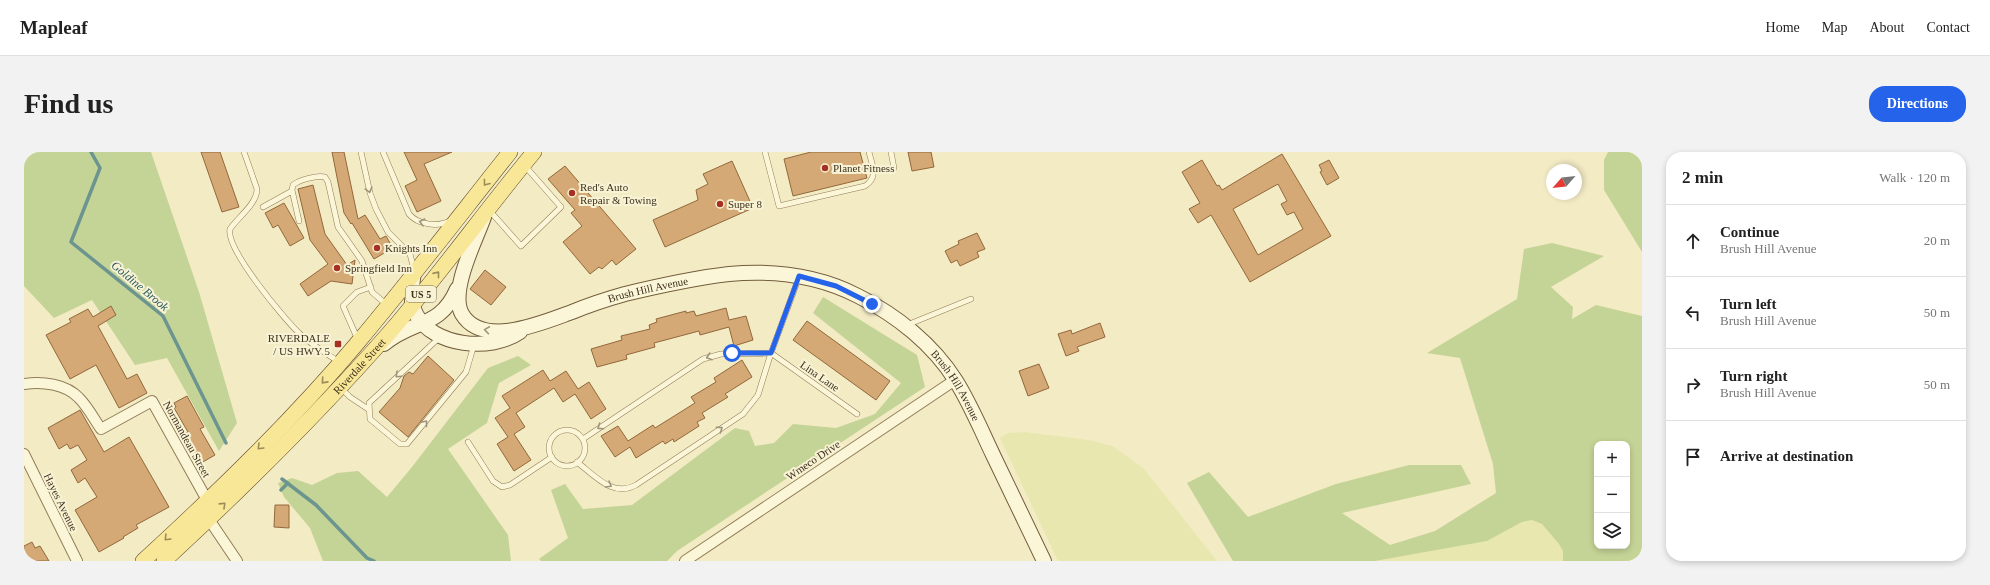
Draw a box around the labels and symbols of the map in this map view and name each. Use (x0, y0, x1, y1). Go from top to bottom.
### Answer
place label: Planet Fitness (833, 162, 894, 174)
marker: Planet Fitness (820, 163, 830, 173)
north arrow (1546, 164, 1582, 200)
one-way arrow (483, 178, 490, 185)
place label: Red's Auto Repair & Towing (580, 181, 657, 206)
one-way arrow (365, 187, 373, 193)
marker: Red's Auto Repair & Towing (567, 188, 577, 198)
place label: Super 8 (728, 198, 762, 210)
marker: Super 8 (715, 199, 725, 209)
one-way arrow (419, 218, 426, 227)
place label: Knights Inn (385, 242, 438, 254)
marker: Knights Inn (372, 243, 382, 253)
water label: Goldine Brook (108, 258, 172, 314)
place label: Springfield Inn (345, 262, 412, 274)
marker: Springfield Inn (332, 263, 342, 273)
one-way arrow (432, 272, 439, 279)
street label: Brush Hill Avenue (606, 274, 689, 305)
road number: US 5 (406, 286, 436, 302)
route end (863, 295, 881, 313)
one-way arrow (484, 326, 490, 335)
place label: RIVERDALE / US HWY 5 (268, 332, 330, 357)
street label: Riverdale Street (331, 336, 388, 396)
marker: RIVERDALE / US HWY 5 (333, 339, 343, 349)
route start (723, 344, 741, 362)
street label: Brush Hill Avenue (929, 347, 982, 423)
one-way arrow (706, 352, 713, 361)
street label: Lina Lane (798, 358, 842, 394)
one-way arrow (395, 370, 403, 378)
one-way arrow (321, 376, 328, 384)
street label: Normandeau Street (161, 399, 213, 479)
one-way arrow (420, 420, 427, 427)
one-way arrow (597, 422, 604, 430)
one-way arrow (716, 426, 723, 434)
street label: Wmeco Drive (784, 438, 842, 482)
one-way arrow (257, 443, 265, 450)
street label: Hayes Avenue (42, 471, 80, 533)
one-way arrow (605, 481, 612, 488)
one-way arrow (218, 502, 226, 510)
one-way arrow (164, 533, 172, 541)

